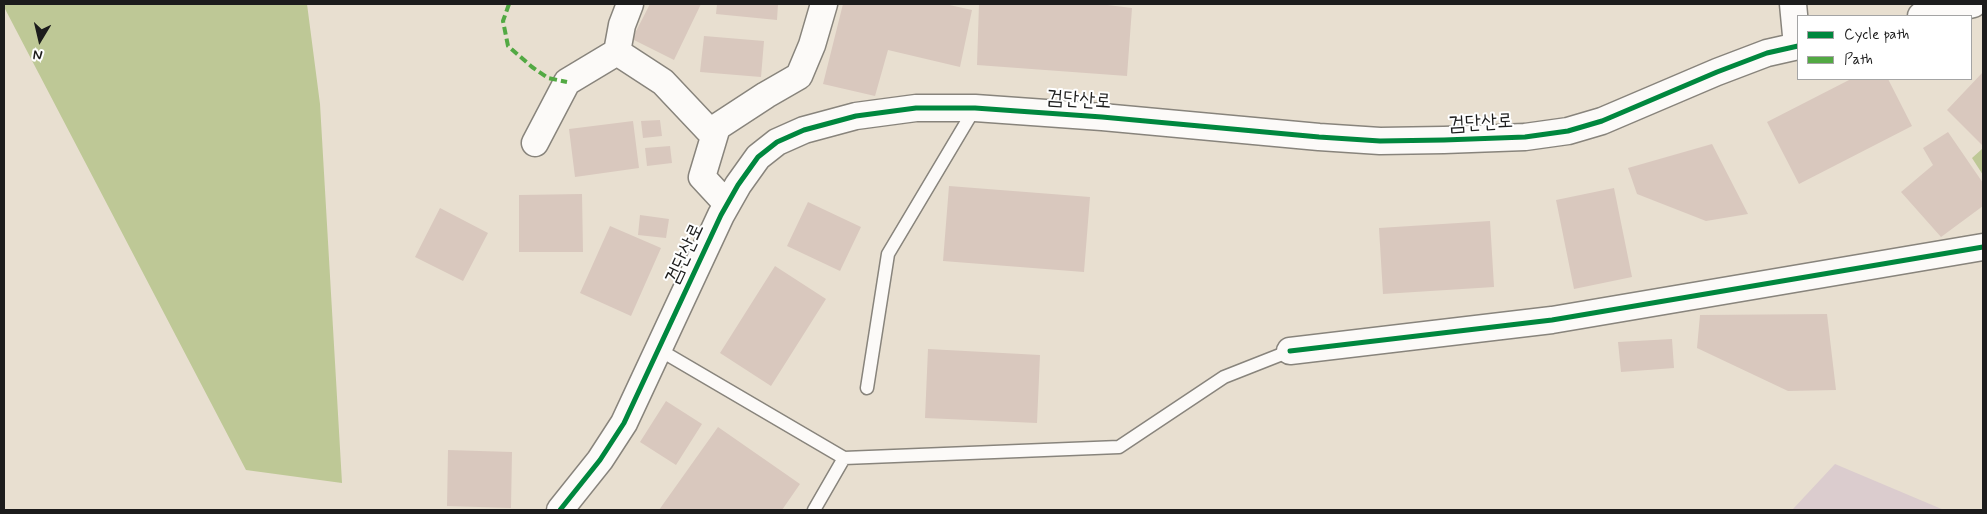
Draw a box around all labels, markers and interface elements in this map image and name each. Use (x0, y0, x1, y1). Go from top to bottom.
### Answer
north arrow (15, 15, 65, 65)
legend (1797, 15, 1972, 80)
text: Cycle path (1844, 25, 1909, 45)
text: N (32, 45, 44, 64)
text: Path (1844, 50, 1873, 70)
street label: 검단산로 (1046, 87, 1112, 115)
street label: 검단산로 (1448, 110, 1514, 138)
street label: 검단산로 (662, 220, 710, 288)

